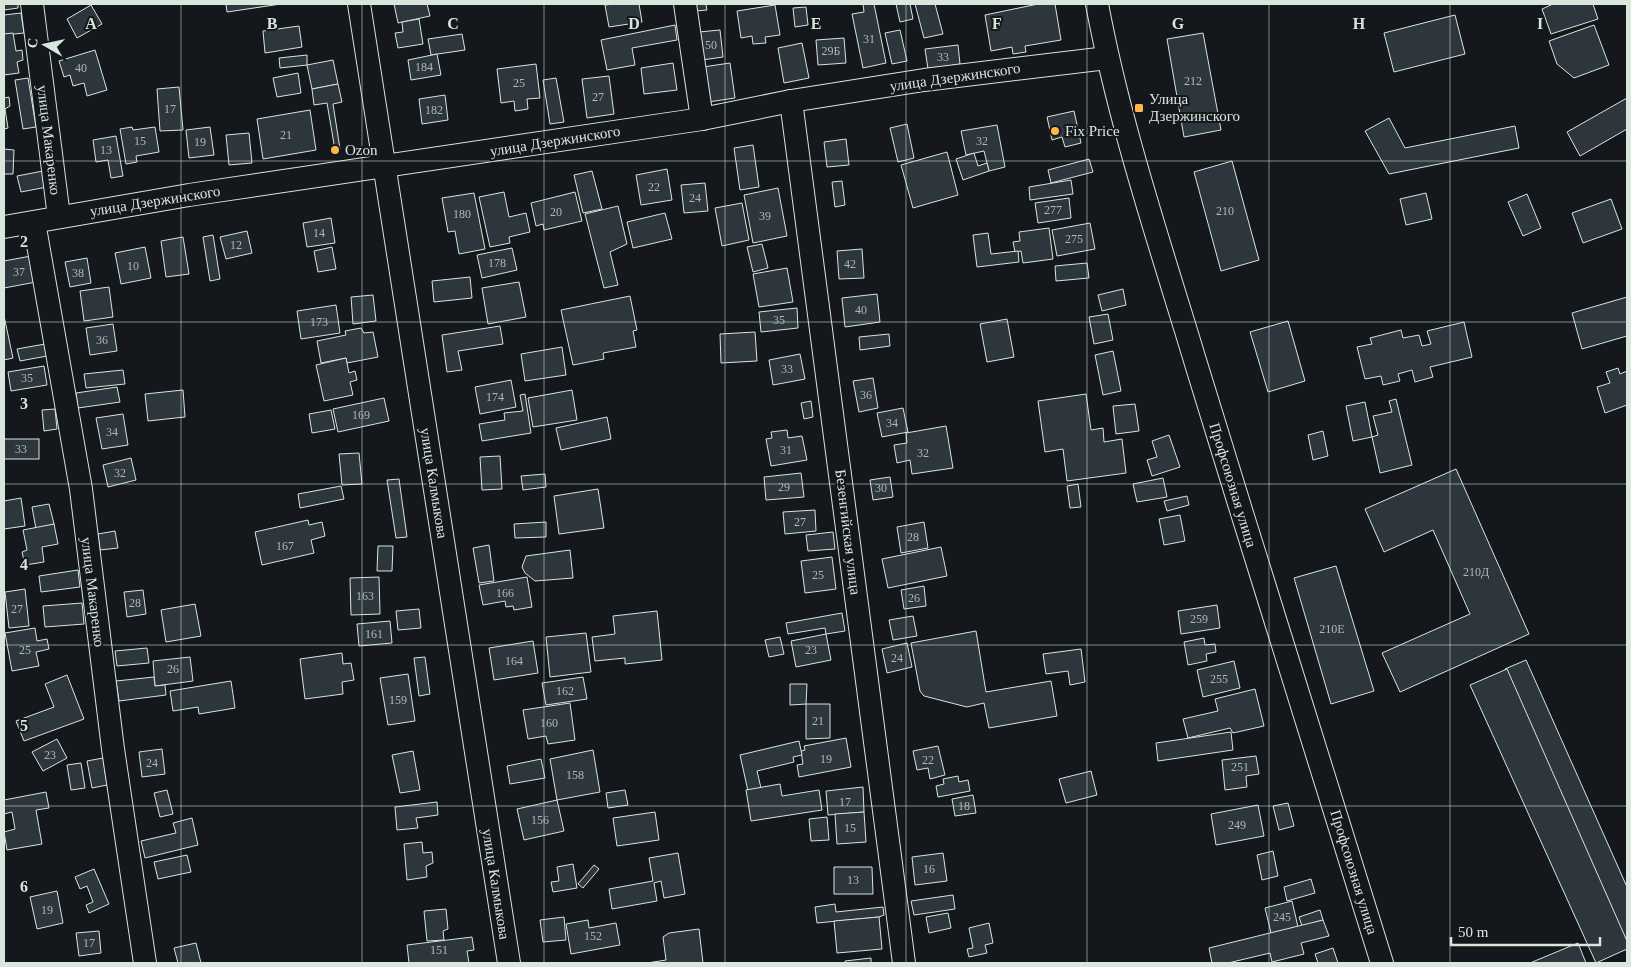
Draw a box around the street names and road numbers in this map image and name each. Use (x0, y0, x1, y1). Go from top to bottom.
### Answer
street label: улица Дзержинского (889, 60, 1021, 94)
street label: улица Макаренко (34, 84, 64, 196)
street label: улица Дзержинского (489, 123, 621, 159)
street label: улица Дзержинского (89, 183, 221, 219)
street label: Профсоюзная улица (1206, 421, 1260, 549)
street label: улица Калмыкова (417, 426, 451, 540)
street label: Безенгийская улица (832, 468, 864, 596)
street label: улица Макаренко (78, 536, 108, 648)
street label: Профсоюзная улица (1327, 808, 1381, 936)
street label: улица Калмыкова (479, 827, 513, 941)

